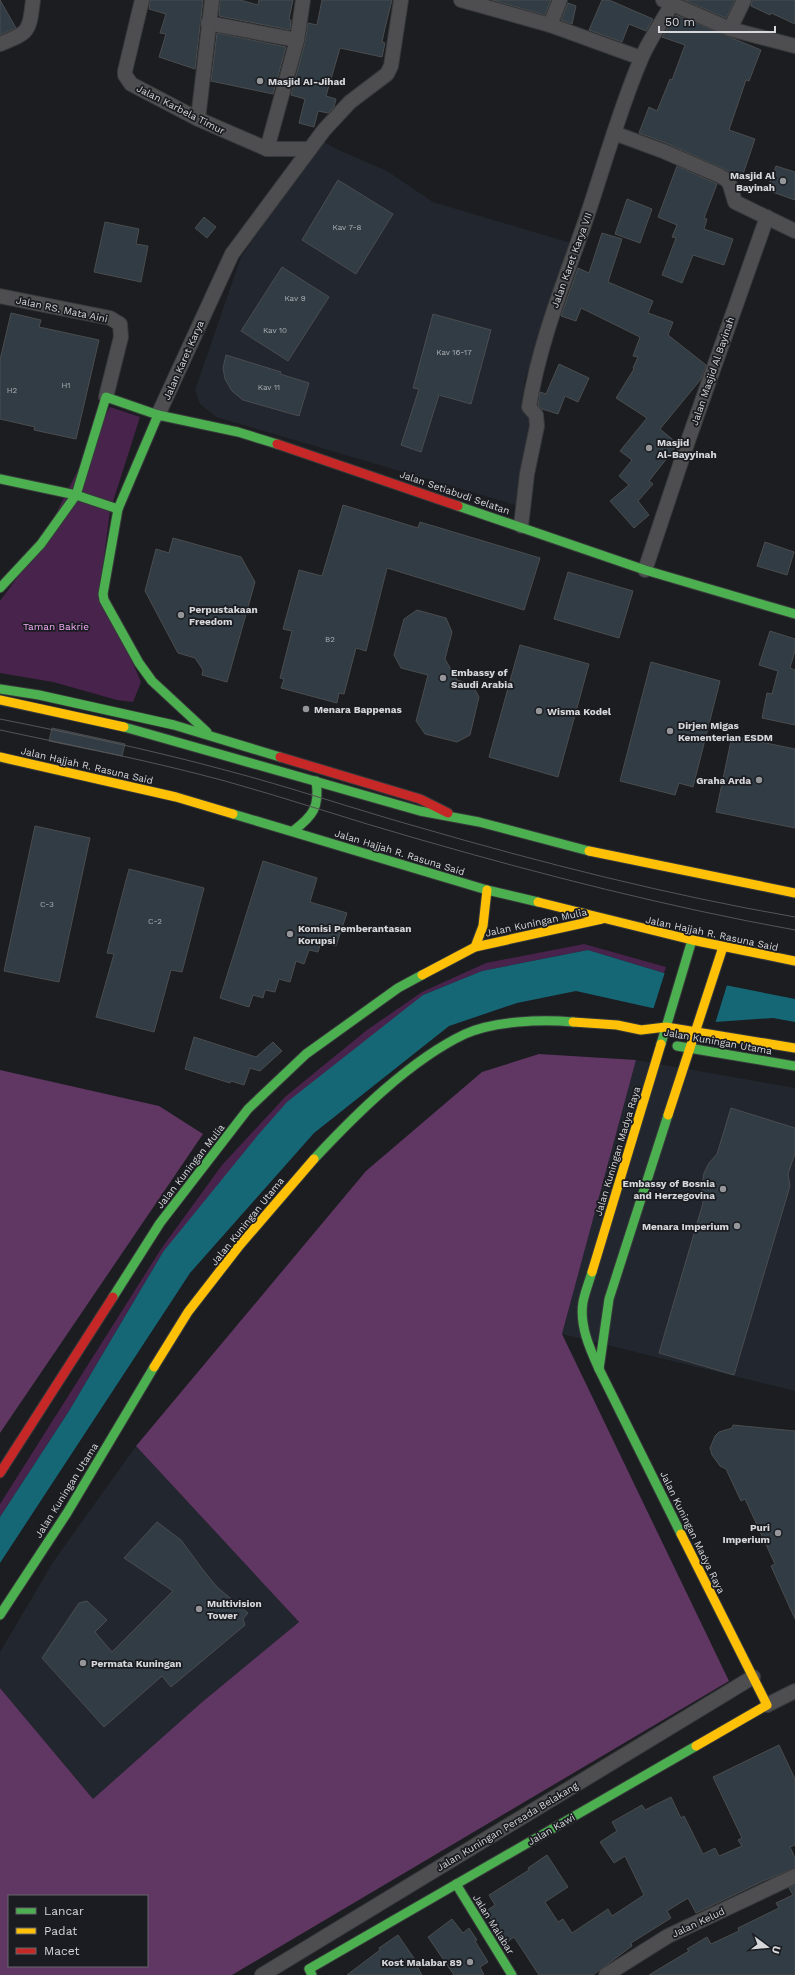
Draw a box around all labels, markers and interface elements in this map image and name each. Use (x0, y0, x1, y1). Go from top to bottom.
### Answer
scale bar (659, 8, 775, 34)
text: 50 m (665, 15, 695, 29)
marker: Masjid AI-Jihad (255, 76, 265, 86)
place label: Masjid AI-Jihad (268, 76, 345, 87)
street label: Jalan Karbela Timur (135, 82, 227, 137)
place label: Masjid Al Bayinah (730, 170, 776, 193)
marker: Masjid Al Bayinah (778, 176, 788, 186)
street label: Jalan Karet Karya VII (549, 211, 594, 309)
house number: Kav 7-8 (333, 223, 362, 232)
street label: Jalan RS. Mata Aini (15, 294, 109, 325)
house number: Kav 9 (284, 294, 306, 303)
street label: Jalan Masjid Al Bayinah (689, 315, 736, 427)
street label: Jalan Karet Karya (161, 319, 206, 402)
house number: Kav 10 (263, 326, 287, 335)
house number: Kav 16-17 (436, 348, 472, 357)
house number: H1 (62, 381, 71, 390)
house number: Kav 11 (258, 383, 280, 392)
house number: H2 (7, 386, 18, 395)
place label: Masjid Al-Bayyinah (657, 437, 717, 460)
marker: Masjid Al-Bayyinah (644, 443, 654, 453)
street label: Jalan Setiabudi Selatan (398, 468, 511, 516)
place label: Perpustakaan Freedom (189, 604, 258, 627)
marker: Perpustakaan Freedom (176, 610, 186, 620)
park label: Taman Bakrie (23, 621, 89, 632)
house number: B2 (325, 635, 335, 644)
place label: Embassy of Saudi Arabia (451, 667, 513, 690)
marker: Embassy of Saudi Arabia (438, 673, 448, 683)
marker: Menara Bappenas (301, 704, 311, 714)
place label: Menara Bappenas (314, 704, 403, 715)
marker: Wisma Kodel (534, 706, 544, 716)
place label: Wisma Kodel (547, 706, 612, 717)
place label: Dirjen Migas Kementerian ESDM (678, 720, 773, 743)
marker: Dirjen Migas Kementerian ESDM (665, 726, 675, 736)
street label: Jalan Hajjah R. Rasuna Said (20, 745, 154, 786)
place label: Graha Arda (696, 775, 751, 786)
marker: Graha Arda (754, 775, 764, 785)
street label: Jalan Hajjah R. Rasuna Said (334, 827, 466, 878)
house number: C-3 (40, 900, 54, 909)
street label: Jalan Kuningan Mulia (484, 906, 588, 939)
street label: Jalan Hajjah R. Rasuna Said (645, 914, 779, 953)
house number: C-2 (148, 917, 162, 926)
place label: Komisi Pemberantasan Korupsi (298, 923, 412, 946)
marker: Komisi Pemberantasan Korupsi (285, 929, 295, 939)
street label: Jalan Kuningan Utama (663, 1027, 773, 1056)
street label: Jalan Kuningan Madya Raya (593, 1085, 643, 1217)
street label: Jalan Kuningan Mulia (154, 1122, 227, 1211)
street label: Jalan Kuningan Utama (209, 1175, 286, 1267)
place label: Embassy of Bosnia and Herzegovina (623, 1178, 715, 1201)
marker: Embassy of Bosnia and Herzegovina (718, 1184, 728, 1194)
place label: Menara Imperium (642, 1221, 729, 1232)
marker: Menara Imperium (732, 1221, 742, 1231)
street label: Jalan Kuningan Utama (33, 1441, 100, 1540)
street label: Jalan Kuningan Madya Raya (658, 1469, 727, 1595)
place label: Puri Imperium (723, 1522, 770, 1545)
marker: Puri Imperium (773, 1528, 783, 1538)
place label: Multivision Tower (207, 1598, 262, 1621)
marker: Multivision Tower (194, 1604, 204, 1614)
marker: Permata Kuningan (78, 1658, 88, 1668)
place label: Permata Kuningan (91, 1658, 182, 1669)
street label: Jalan Kuningan Persada Belakang (435, 1779, 581, 1873)
street label: Jalan Kawi (526, 1812, 577, 1847)
street label: Jalan Malabar (471, 1892, 516, 1956)
legend (8, 1895, 148, 1967)
text: Lancar (44, 1904, 84, 1918)
street label: Jalan Kelud (670, 1905, 726, 1939)
text: Padat (44, 1924, 77, 1938)
north arrow (747, 1927, 787, 1967)
text: Macet (44, 1944, 79, 1958)
text: U (769, 1944, 783, 1955)
place label: Kost Malabar 89 (381, 1957, 462, 1968)
marker: Kost Malabar 89 (465, 1957, 475, 1967)

